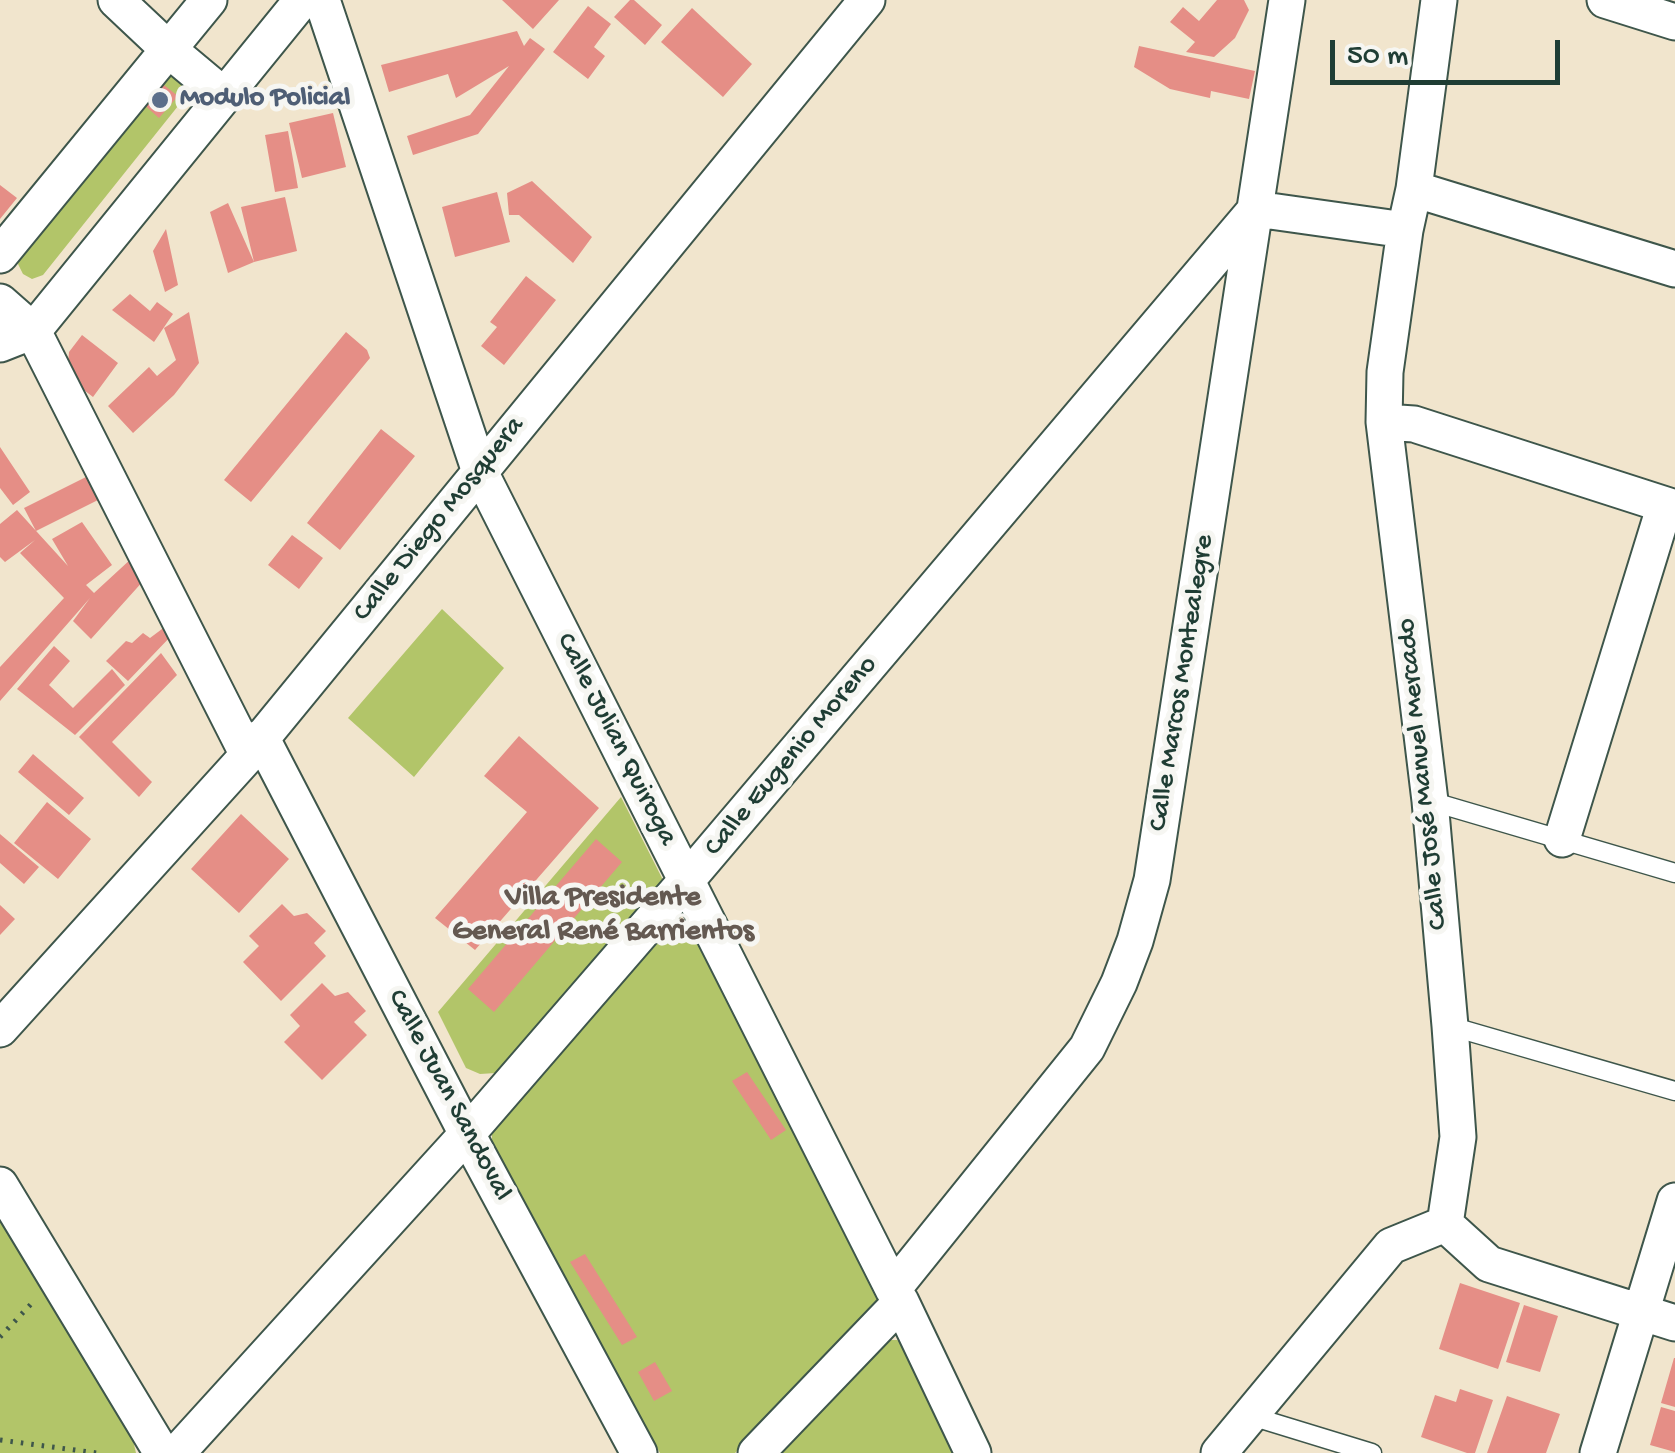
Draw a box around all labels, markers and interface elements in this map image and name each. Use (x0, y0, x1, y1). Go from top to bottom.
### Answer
scale bar (1335, 20, 1565, 82)
text: 50 m (1347, 40, 1408, 75)
place label: Modulo Policial (180, 83, 350, 117)
marker: Modulo Policial (149, 89, 171, 111)
street label: Calle Diego Mosquera (347, 411, 533, 629)
street label: Calle Marcos Montealegre (1143, 532, 1223, 834)
street label: Calle José Manuel Mercado (1391, 616, 1457, 932)
street label: Calle Julian Quiroga (547, 628, 683, 852)
street label: Calle Eugenio Moreno (698, 650, 886, 864)
district label: Villa Presidente General René Barrientos (452, 881, 754, 952)
street label: Calle Juan Sandoval (378, 985, 518, 1207)

